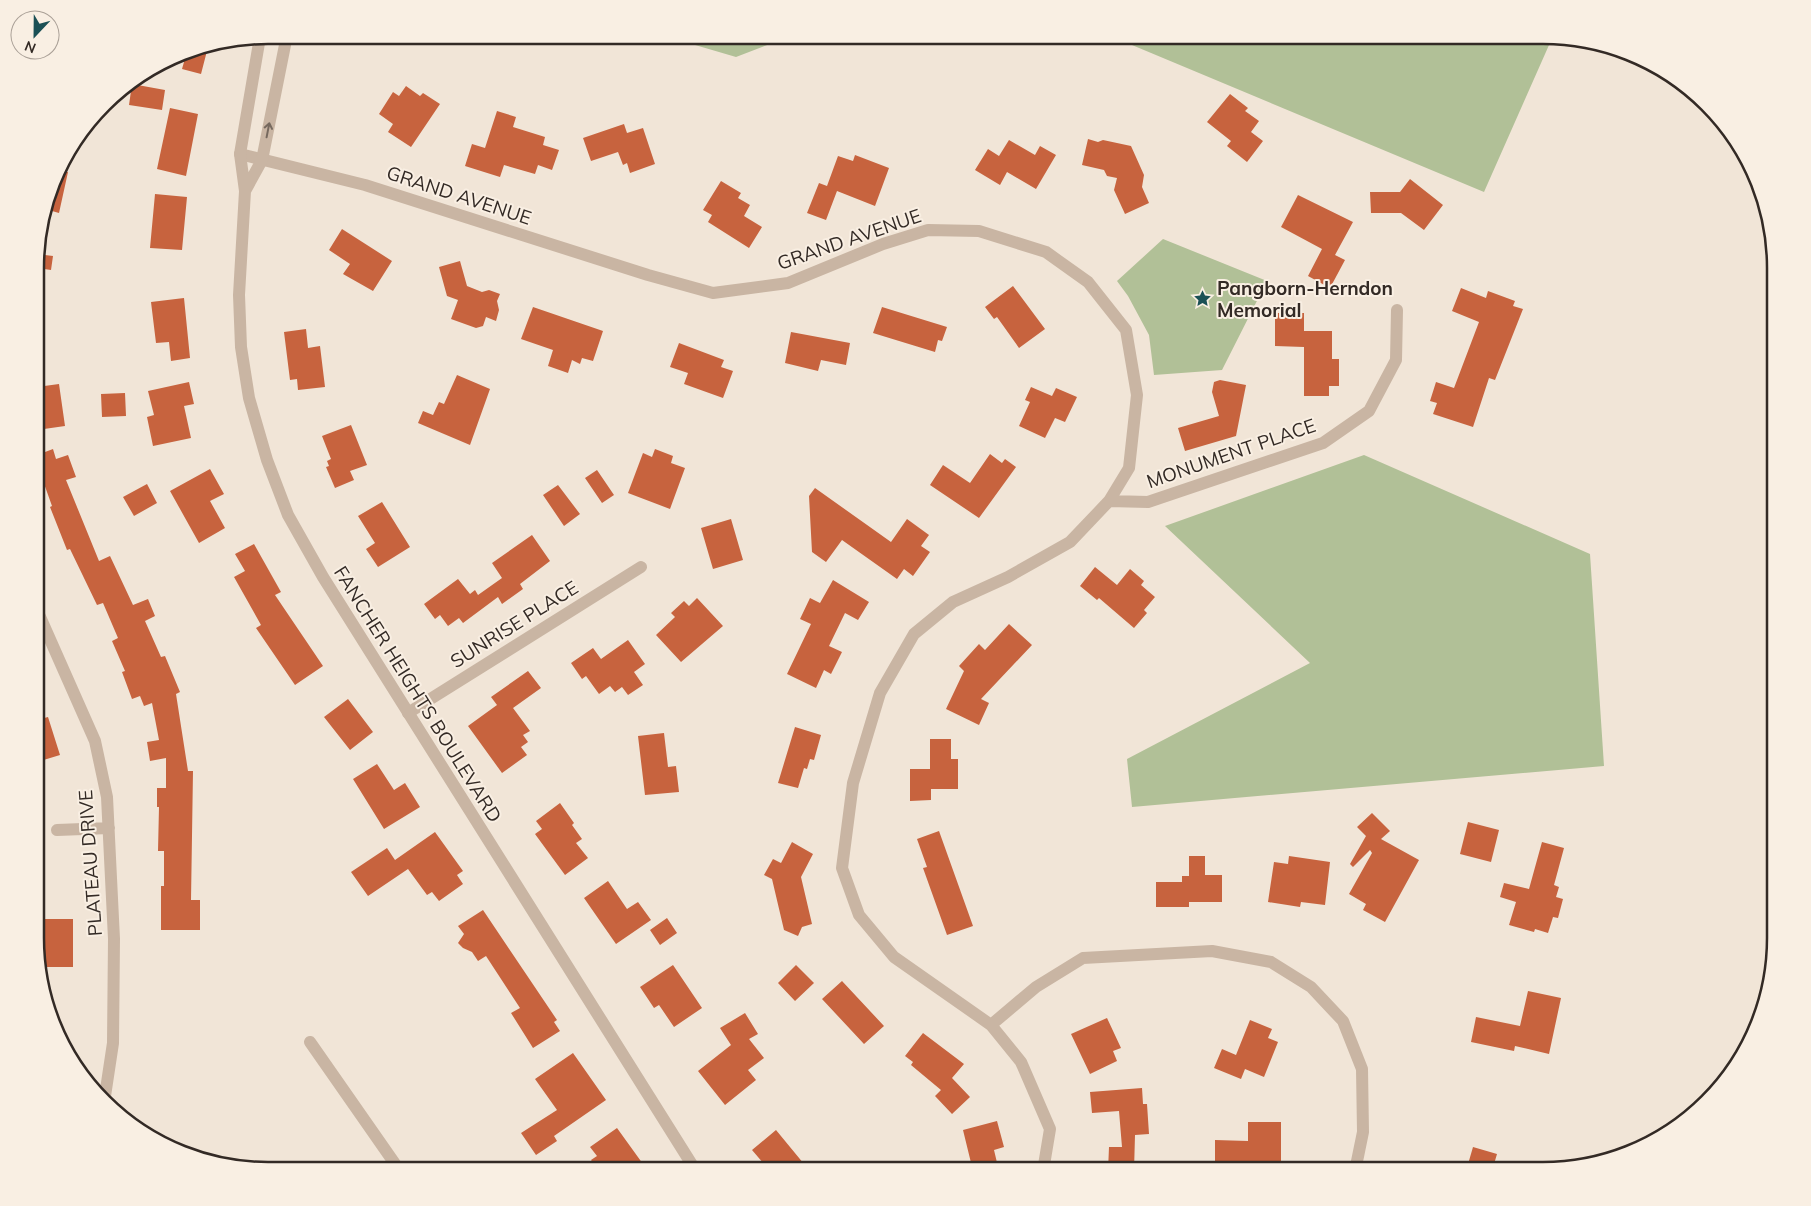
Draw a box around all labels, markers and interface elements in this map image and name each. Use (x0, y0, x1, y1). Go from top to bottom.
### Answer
north arrow (10, 10, 60, 60)
text: N (22, 37, 38, 57)
one-way arrow (264, 123, 274, 139)
street label: GRAND AVENUE (384, 160, 534, 230)
street label: GRAND AVENUE (774, 203, 924, 275)
place label: Pangborn-Herndon Memorial (1217, 276, 1393, 322)
place icon: Pangborn-Herndon Memorial (1193, 289, 1213, 309)
street label: MONUMENT PLACE (1143, 413, 1319, 493)
street label: FANCHER HEIGHTS BOULEVARD (329, 561, 507, 827)
street label: SUNRISE PLACE (446, 575, 582, 673)
street label: PLATEAU DRIVE (73, 789, 107, 937)

